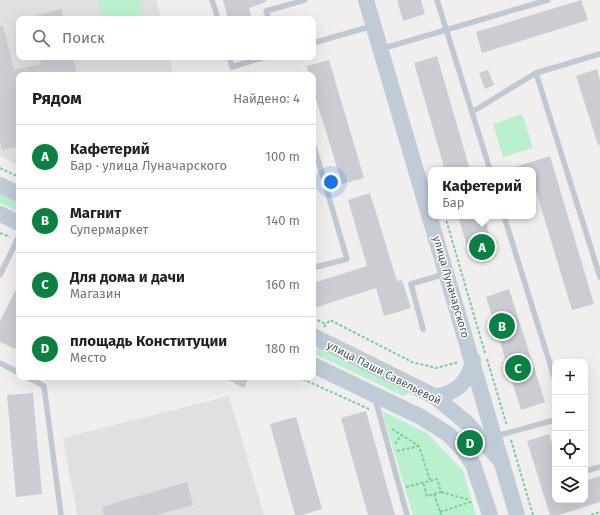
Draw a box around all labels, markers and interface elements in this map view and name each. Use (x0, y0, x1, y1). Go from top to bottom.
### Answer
search box (16, 16, 316, 60)
icon: search (30, 27, 52, 49)
text: Поиск (62, 29, 105, 47)
text: Рядом (32, 88, 82, 109)
text: Найдено: 4 (233, 91, 300, 106)
text: Кафетерий (70, 140, 150, 158)
text: A (41, 149, 49, 164)
text: 100 m (265, 149, 300, 164)
text: Бар · улица Луначарского (70, 158, 227, 173)
popup (428, 167, 536, 219)
your location (321, 172, 341, 192)
text: Кафетерий (442, 177, 522, 195)
text: Бар (442, 195, 465, 210)
text: Магнит (70, 204, 121, 222)
text: B (41, 213, 49, 228)
text: 140 m (266, 213, 300, 228)
text: Супермаркет (70, 222, 148, 237)
pin: A (469, 232, 495, 262)
street label: улица Луначарского (430, 235, 472, 339)
text: Для дома и дачи (70, 268, 185, 286)
text: C (41, 277, 49, 292)
text: 160 m (266, 277, 300, 292)
text: Магазин (70, 286, 121, 301)
pin: B (489, 311, 515, 341)
text: площадь Конституции (70, 332, 227, 350)
street label: улица Паши Савельевой (325, 338, 443, 408)
text: D (41, 341, 49, 356)
text: 180 m (265, 341, 300, 356)
text: Место (70, 350, 107, 365)
pin: C (505, 353, 531, 383)
map controls (552, 359, 588, 503)
button: + (552, 359, 588, 395)
button: − (552, 395, 588, 431)
pin: D (457, 428, 483, 458)
button: locate (552, 431, 588, 467)
button: layers (552, 467, 588, 503)

